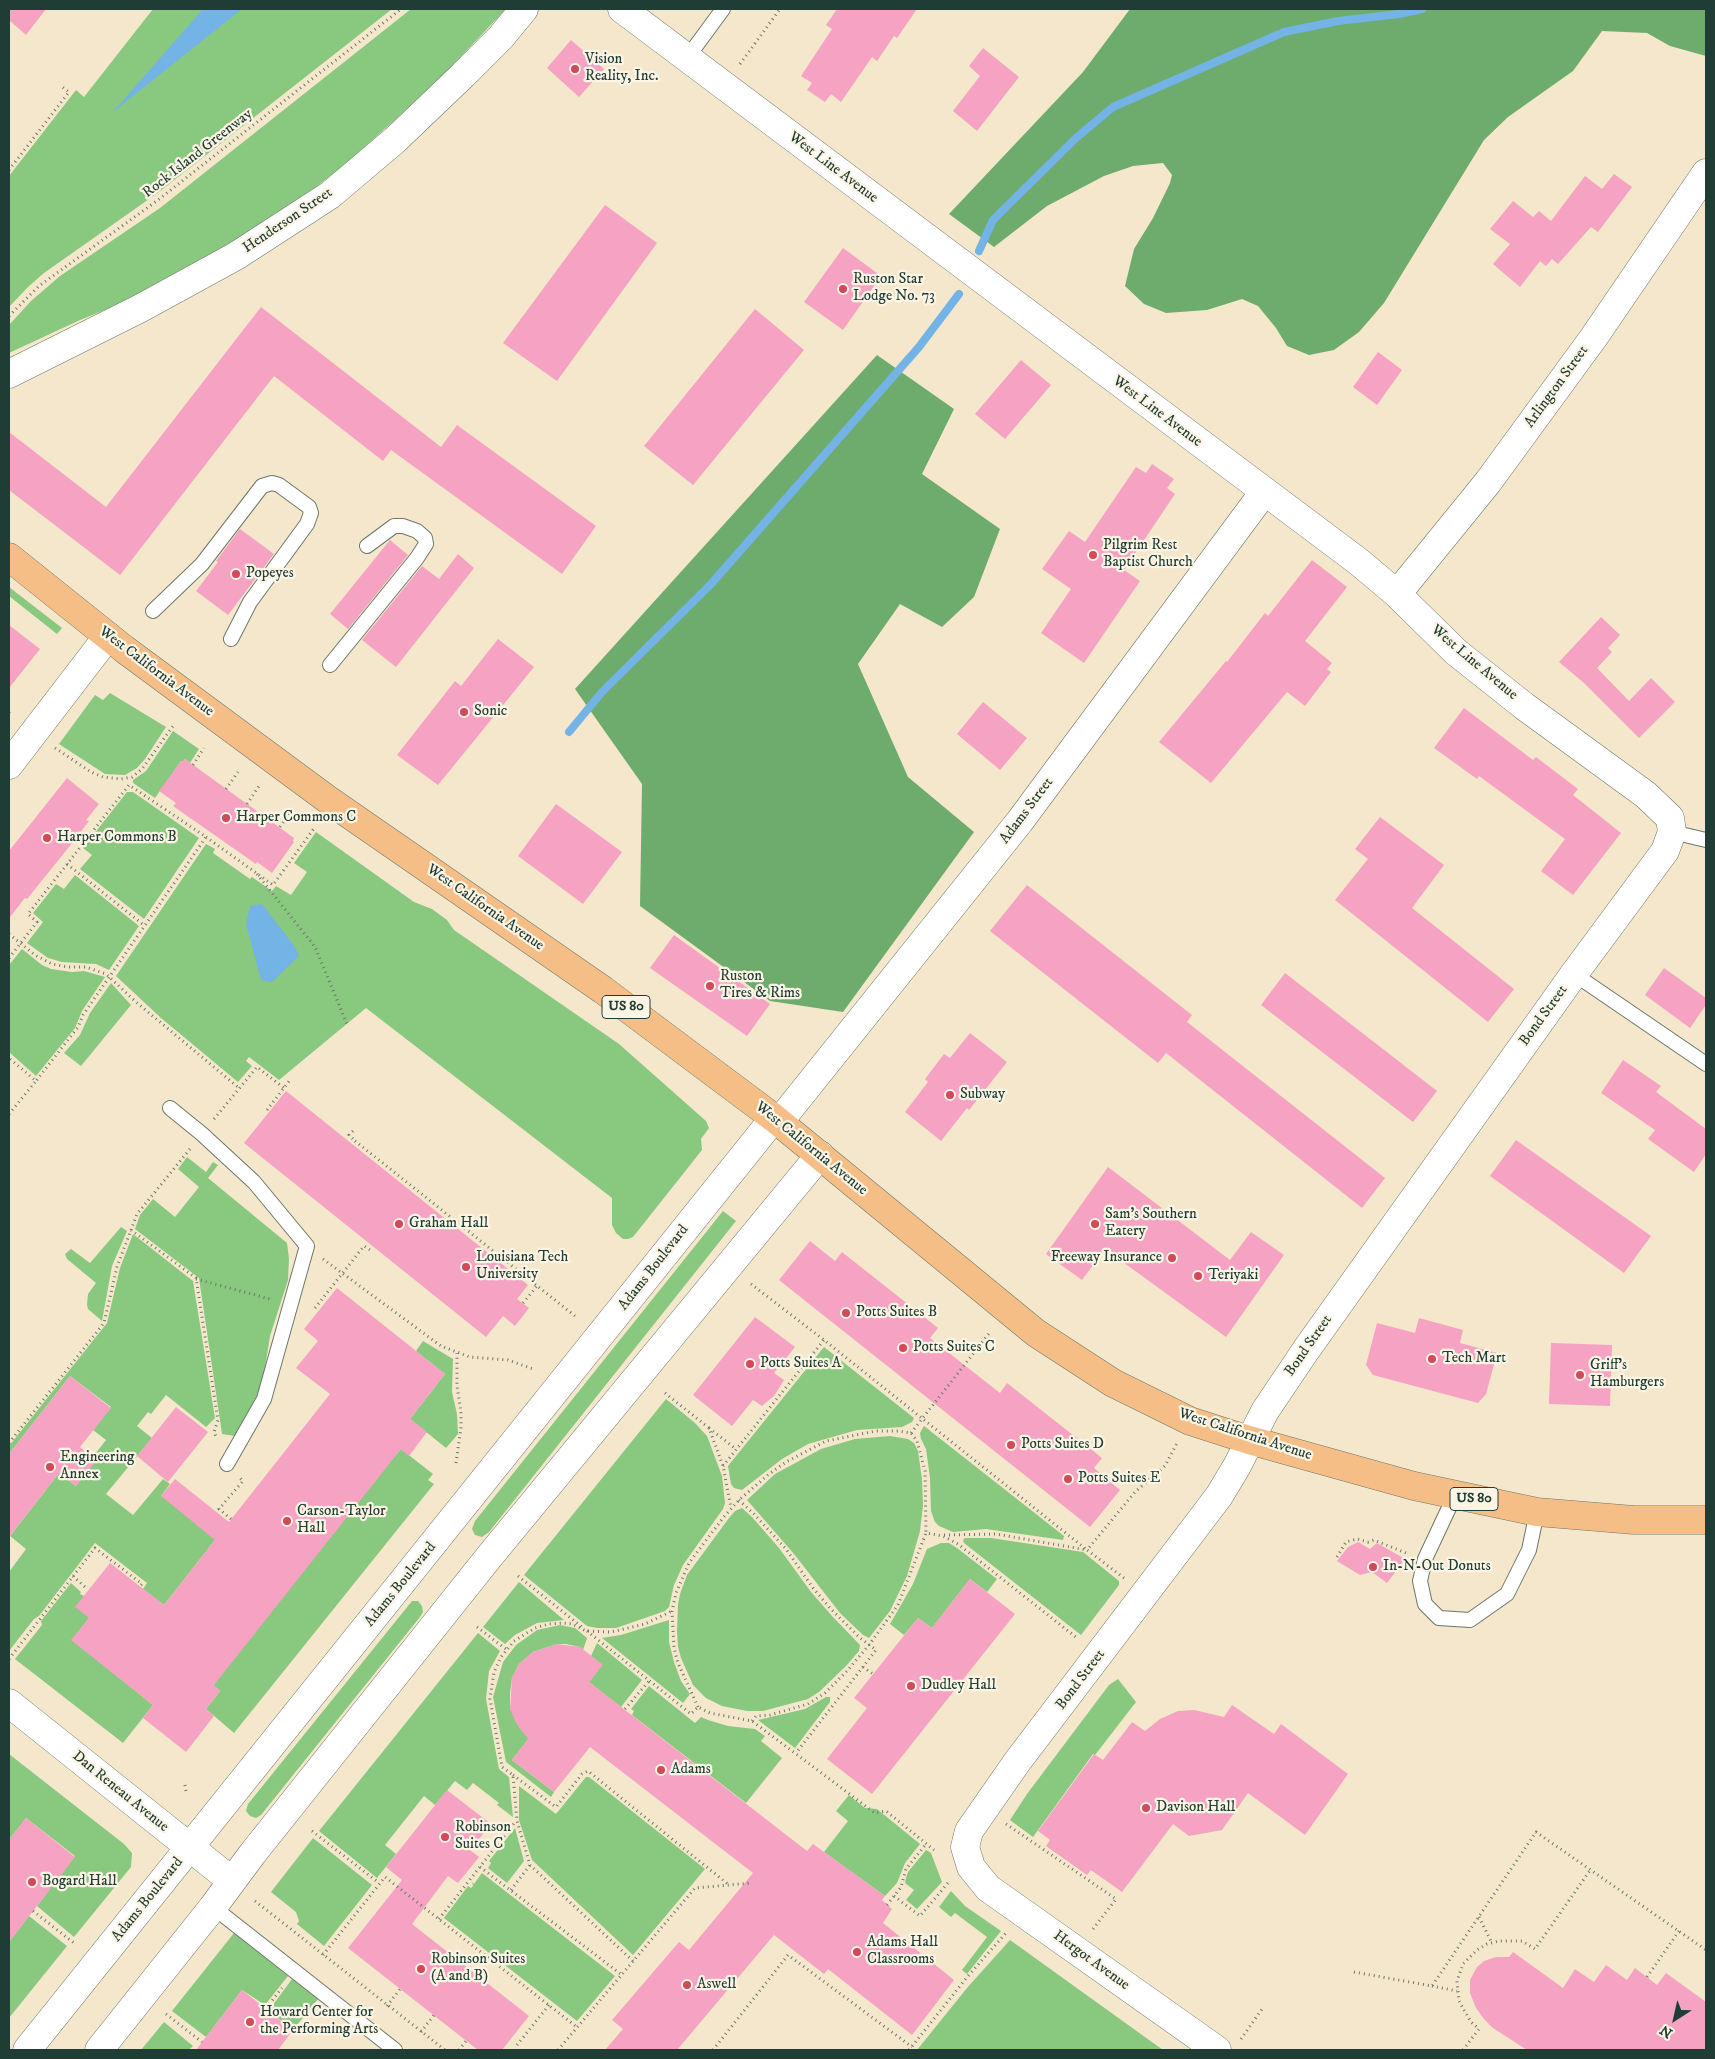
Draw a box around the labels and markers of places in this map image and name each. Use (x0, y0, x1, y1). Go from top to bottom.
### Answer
place label: Vision Reality, Inc. (585, 51, 659, 86)
marker: Vision Reality, Inc. (569, 63, 581, 75)
place label: Ruston Star Lodge No. 73 (853, 271, 935, 306)
marker: Ruston Star Lodge No. 73 (837, 283, 849, 295)
place label: Pilgrim Rest Baptist Church (1103, 537, 1193, 572)
marker: Pilgrim Rest Baptist Church (1087, 549, 1099, 561)
place label: Popeyes (246, 565, 294, 583)
marker: Popeyes (230, 568, 242, 580)
place label: Sonic (474, 703, 507, 721)
marker: Sonic (458, 706, 470, 718)
place label: Harper Commons C (236, 809, 356, 827)
marker: Harper Commons C (220, 812, 232, 824)
place label: Harper Commons B (57, 829, 177, 847)
marker: Harper Commons B (41, 832, 53, 844)
place label: Ruston Tires & Rims (720, 968, 800, 1003)
marker: Ruston Tires & Rims (704, 980, 716, 992)
place label: Subway (960, 1086, 1005, 1104)
marker: Subway (944, 1089, 956, 1101)
place label: Sam's Southern Eatery (1105, 1206, 1197, 1241)
place label: Graham Hall (409, 1215, 488, 1233)
marker: Graham Hall (393, 1218, 405, 1230)
marker: Sam's Southern Eatery (1089, 1218, 1101, 1230)
place label: Louisiana Tech University (476, 1249, 568, 1284)
place label: Freeway Insurance (1051, 1249, 1162, 1267)
marker: Freeway Insurance (1166, 1252, 1178, 1264)
marker: Louisiana Tech University (460, 1261, 472, 1273)
place label: Teriyaki (1208, 1267, 1258, 1285)
marker: Teriyaki (1192, 1270, 1204, 1282)
place label: Potts Suites B (856, 1304, 937, 1322)
marker: Potts Suites B (840, 1307, 852, 1319)
place label: Potts Suites C (913, 1339, 995, 1357)
marker: Potts Suites C (897, 1342, 909, 1354)
place label: Tech Mart (1442, 1350, 1506, 1368)
marker: Tech Mart (1426, 1353, 1438, 1365)
place label: Potts Suites A (760, 1355, 841, 1373)
place label: Griff's Hamburgers (1590, 1357, 1664, 1392)
marker: Potts Suites A (744, 1358, 756, 1370)
marker: Griff's Hamburgers (1574, 1369, 1586, 1381)
place label: Potts Suites D (1021, 1436, 1104, 1454)
marker: Potts Suites D (1005, 1439, 1017, 1451)
place label: Engineering Annex (60, 1449, 134, 1484)
marker: Engineering Annex (44, 1461, 56, 1473)
place label: Potts Suites E (1078, 1470, 1160, 1488)
marker: Potts Suites E (1062, 1473, 1074, 1485)
place label: Carson-Taylor Hall (297, 1503, 386, 1538)
marker: Carson-Taylor Hall (281, 1515, 293, 1527)
place label: In-N-Out Donuts (1383, 1558, 1491, 1576)
marker: In-N-Out Donuts (1367, 1561, 1379, 1573)
place label: Dudley Hall (921, 1677, 996, 1695)
marker: Dudley Hall (905, 1680, 917, 1692)
place label: Adams (671, 1761, 711, 1779)
marker: Adams (655, 1764, 667, 1776)
place label: Davison Hall (1156, 1799, 1235, 1817)
marker: Davison Hall (1140, 1802, 1152, 1814)
place label: Robinson Suites C (455, 1819, 511, 1854)
marker: Robinson Suites C (439, 1831, 451, 1843)
place label: Bogard Hall (42, 1873, 117, 1891)
marker: Bogard Hall (26, 1876, 38, 1888)
place label: Adams Hall Classrooms (867, 1934, 938, 1969)
marker: Adams Hall Classrooms (851, 1946, 863, 1958)
place label: Robinson Suites (A and B) (431, 1951, 525, 1986)
marker: Robinson Suites (A and B) (415, 1963, 427, 1975)
place label: Aswell (697, 1976, 736, 1994)
marker: Aswell (681, 1979, 693, 1991)
place label: Howard Center for the Performing Arts (260, 2004, 378, 2039)
marker: Howard Center for the Performing Arts (244, 2016, 256, 2028)

